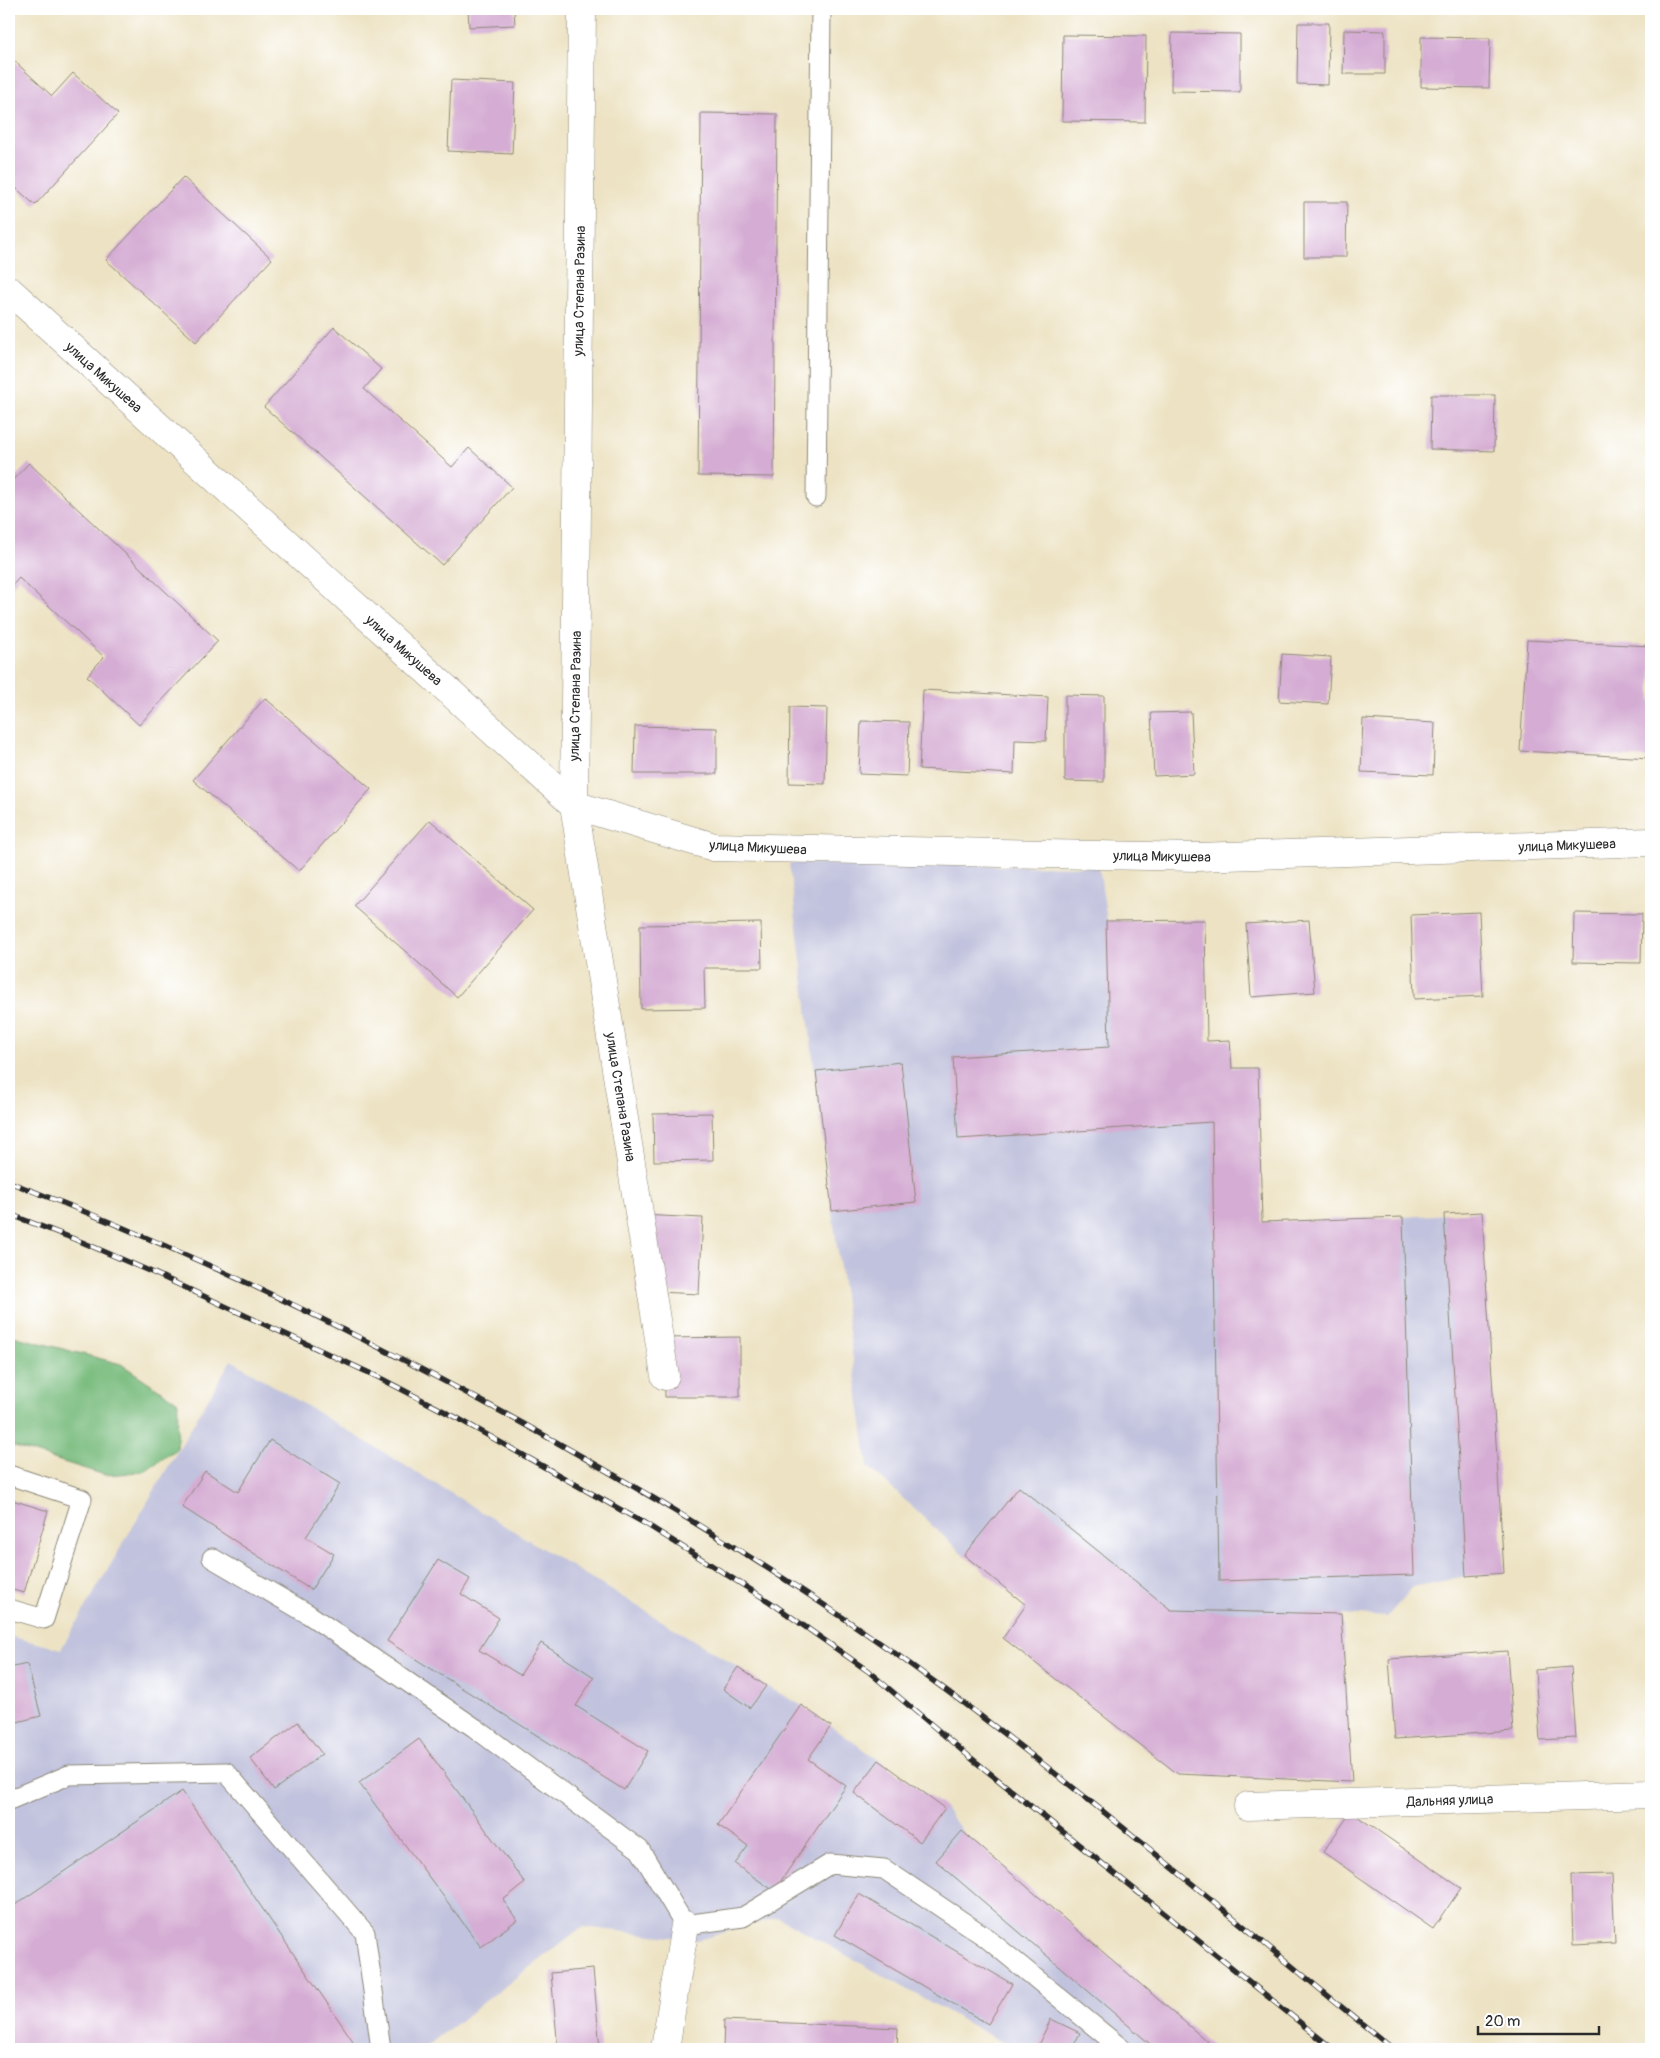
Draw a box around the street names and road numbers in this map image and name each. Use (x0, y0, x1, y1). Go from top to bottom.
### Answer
street label: улица Степана Разина (570, 226, 589, 357)
street label: улица Микушева (61, 338, 146, 416)
street label: улица Микушева (361, 611, 446, 689)
street label: улица Степана Разина (566, 631, 585, 762)
street label: улица Микушева (1517, 835, 1616, 856)
street label: улица Микушева (708, 836, 807, 859)
street label: улица Микушева (1112, 847, 1211, 866)
street label: улица Степана Разина (602, 1030, 639, 1163)
street label: Дальняя улица (1405, 1790, 1494, 1811)

